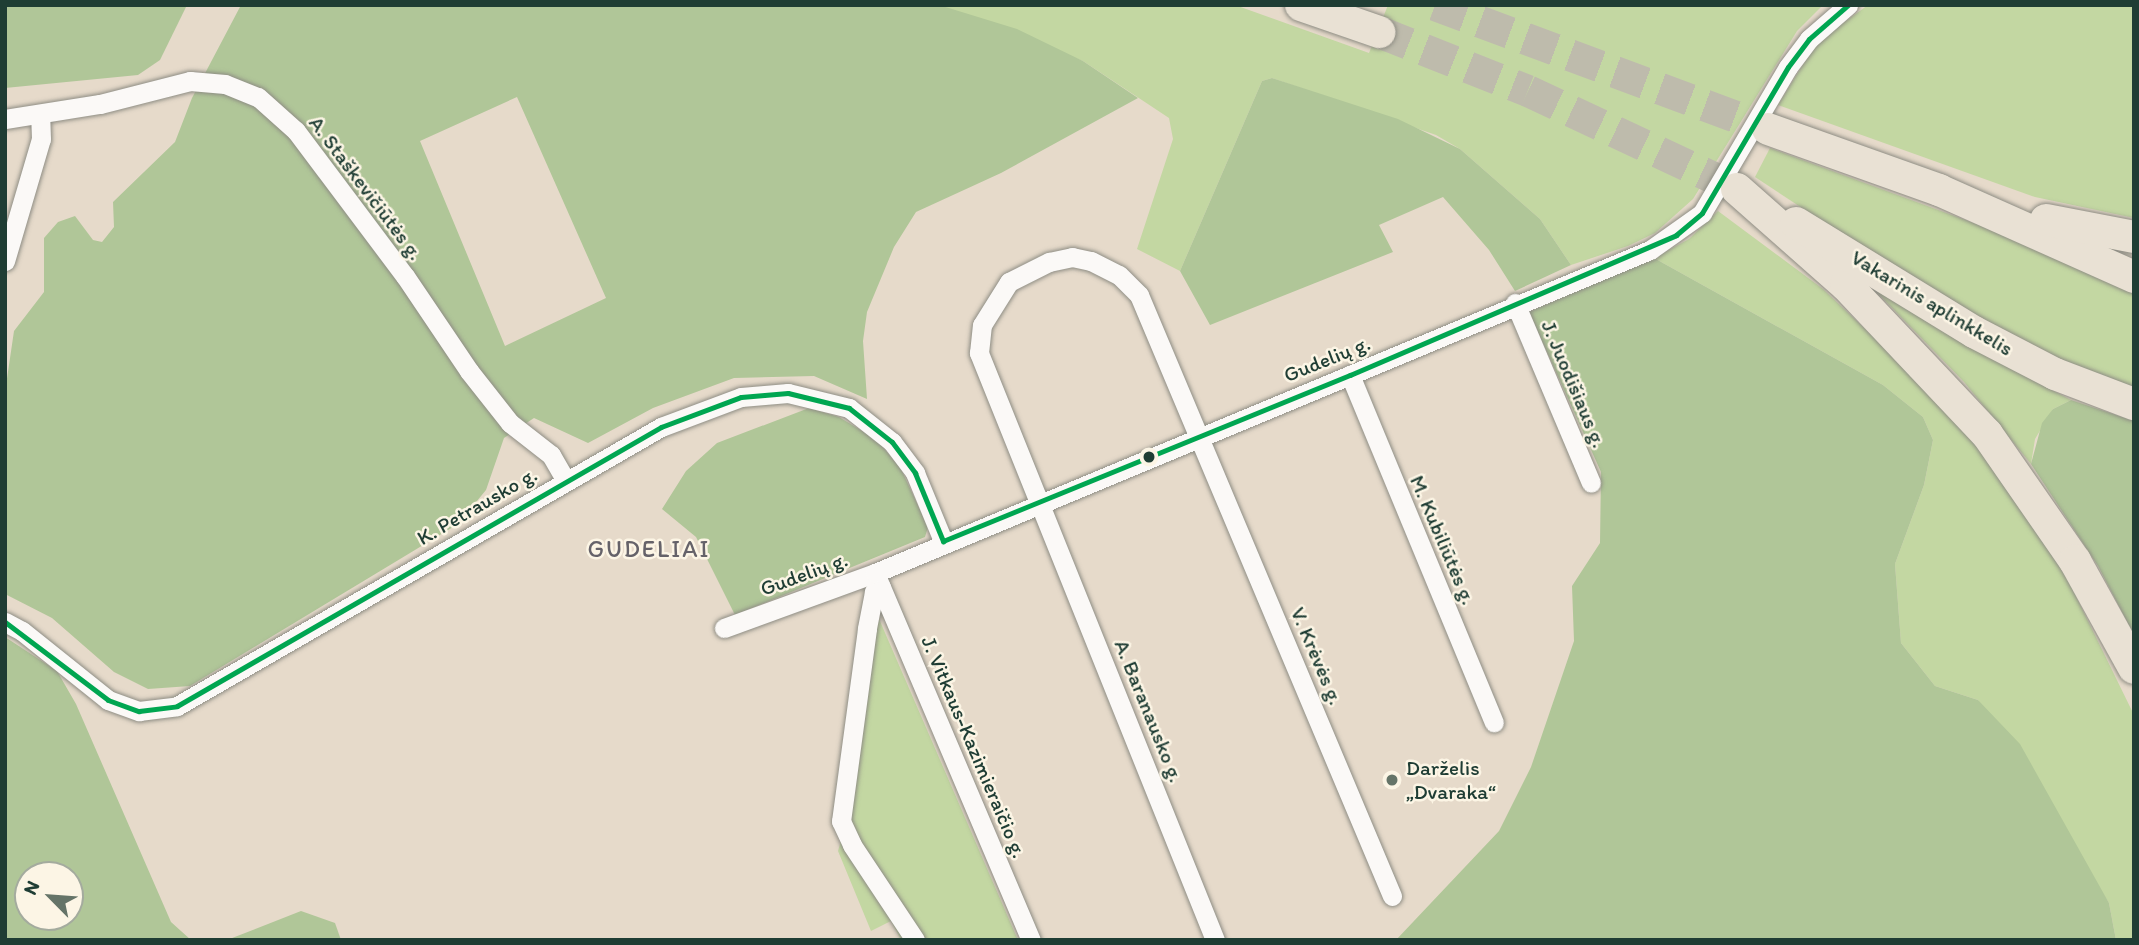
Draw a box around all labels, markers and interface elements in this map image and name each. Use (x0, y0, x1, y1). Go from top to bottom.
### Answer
street label: A. Staškevičiūtės g. (304, 111, 428, 265)
street label: Vakarinis aplinkkelis (1846, 244, 2018, 362)
street label: J. Juodišiaus g. (1536, 316, 1612, 452)
street label: Gudelių g. (1280, 330, 1374, 388)
unlabelled marker (1142, 450, 1156, 464)
street label: K. Petrausko g. (413, 462, 541, 550)
street label: M. Kubiliūtės g. (1404, 471, 1482, 609)
district label: GUDELIAI (590, 535, 708, 563)
street label: Gudelių g. (757, 547, 851, 601)
street label: V. Krėvės g. (1285, 603, 1349, 709)
street label: J. Vitkaus-Kazimieraičio g. (916, 632, 1032, 862)
street label: A. Baranausko g. (1109, 636, 1189, 786)
place label: Darželis „Dvaraka“ (1406, 755, 1496, 805)
marker: Darželis „Dvaraka“ (1384, 772, 1400, 788)
north arrow (14, 861, 84, 931)
text: N (18, 877, 44, 898)

